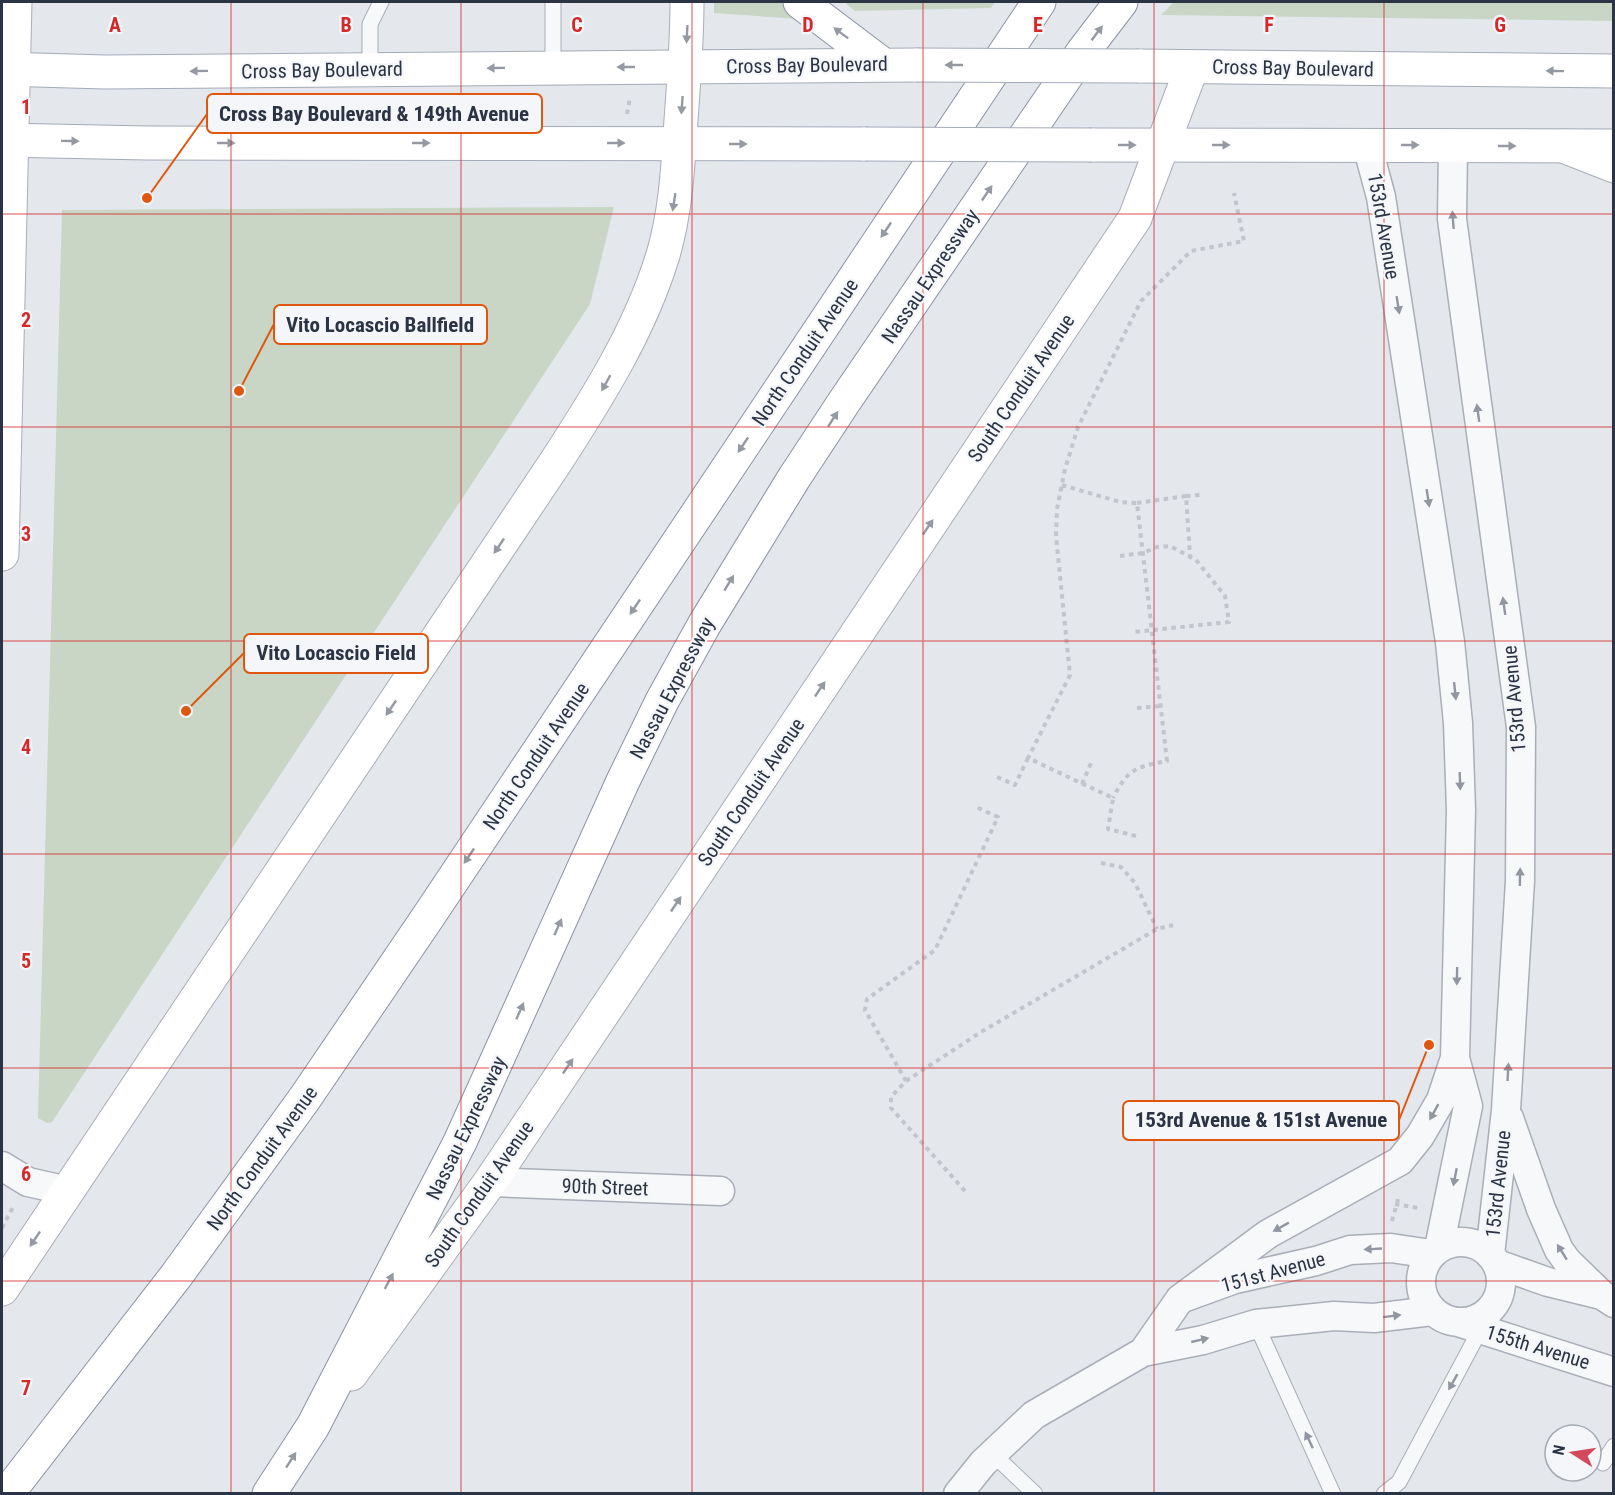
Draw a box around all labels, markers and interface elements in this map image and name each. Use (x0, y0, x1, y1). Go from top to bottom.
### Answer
text: A (109, 13, 121, 37)
text: B (340, 13, 352, 37)
text: C (571, 13, 583, 37)
text: D (802, 13, 814, 37)
text: E (1033, 13, 1043, 37)
text: F (1264, 13, 1274, 37)
text: G (1494, 13, 1506, 37)
one-way arrow (682, 25, 691, 44)
one-way arrow (1091, 25, 1103, 40)
one-way arrow (833, 28, 848, 40)
street label: Cross Bay Boulevard (726, 52, 888, 78)
street label: Cross Bay Boulevard (1212, 55, 1374, 81)
street label: Cross Bay Boulevard (241, 57, 403, 83)
one-way arrow (945, 60, 964, 70)
one-way arrow (617, 62, 636, 72)
one-way arrow (486, 64, 505, 73)
one-way arrow (190, 66, 209, 76)
one-way arrow (1546, 66, 1565, 75)
callout: Cross Bay Boulevard & 149th Avenue (207, 94, 542, 133)
text: 1 (21, 95, 31, 119)
one-way arrow (678, 96, 687, 115)
text: Cross Bay Boulevard & 149th Avenue (219, 102, 529, 126)
one-way arrow (60, 136, 79, 146)
one-way arrow (217, 138, 236, 148)
one-way arrow (412, 138, 431, 148)
one-way arrow (607, 138, 626, 148)
one-way arrow (729, 139, 748, 149)
one-way arrow (1118, 140, 1137, 150)
one-way arrow (1211, 140, 1230, 150)
one-way arrow (1401, 140, 1420, 150)
one-way arrow (1497, 141, 1516, 151)
street label: 153rd Avenue (1363, 171, 1405, 281)
one-way arrow (981, 185, 992, 202)
one-way arrow (670, 192, 679, 211)
street label: Nassau Expressway (876, 204, 984, 348)
one-way arrow (1448, 210, 1458, 229)
one-way arrow (881, 222, 892, 238)
street label: North Conduit Avenue (747, 274, 863, 430)
one-way arrow (1394, 296, 1403, 315)
callout: Vito Locascio Ballfield (274, 305, 487, 344)
text: 2 (21, 308, 31, 332)
street label: South Conduit Avenue (963, 309, 1079, 467)
text: Vito Locascio Ballfield (286, 313, 474, 337)
one-way arrow (601, 375, 611, 392)
one-way arrow (1474, 403, 1483, 422)
one-way arrow (827, 411, 839, 427)
one-way arrow (738, 436, 749, 453)
one-way arrow (1423, 489, 1432, 508)
one-way arrow (922, 519, 933, 535)
text: 3 (21, 522, 31, 546)
one-way arrow (493, 538, 505, 554)
one-way arrow (724, 574, 734, 591)
one-way arrow (1500, 597, 1509, 616)
one-way arrow (629, 598, 641, 614)
street label: Nassau Expressway (625, 613, 719, 763)
callout: Vito Locascio Field (244, 634, 428, 673)
text: Vito Locascio Field (256, 641, 416, 665)
street label: 153rd Avenue (1497, 644, 1531, 754)
street label: North Conduit Avenue (478, 678, 594, 834)
one-way arrow (814, 681, 825, 697)
one-way arrow (1450, 682, 1460, 701)
one-way arrow (385, 700, 396, 717)
street label: South Conduit Avenue (693, 713, 809, 871)
text: 4 (21, 735, 31, 759)
one-way arrow (1455, 772, 1465, 791)
one-way arrow (463, 848, 475, 864)
one-way arrow (1515, 867, 1525, 886)
one-way arrow (671, 895, 682, 912)
one-way arrow (553, 918, 562, 935)
text: 5 (21, 949, 31, 973)
one-way arrow (1452, 967, 1462, 986)
one-way arrow (515, 1002, 525, 1020)
street label: Nassau Expressway (421, 1052, 511, 1204)
one-way arrow (562, 1058, 574, 1074)
one-way arrow (1504, 1062, 1513, 1081)
street label: North Conduit Avenue (202, 1081, 322, 1235)
callout: 153rd Avenue & 151st Avenue (1123, 1101, 1399, 1140)
one-way arrow (1428, 1104, 1439, 1120)
text: 153rd Avenue & 151st Avenue (1135, 1108, 1387, 1132)
street label: South Conduit Avenue (419, 1116, 539, 1272)
street label: 153rd Avenue (1480, 1129, 1516, 1239)
text: 6 (21, 1162, 31, 1186)
one-way arrow (1450, 1167, 1459, 1186)
street label: 90th Street (561, 1173, 649, 1201)
one-way arrow (1273, 1221, 1289, 1232)
one-way arrow (29, 1231, 41, 1247)
one-way arrow (1363, 1244, 1382, 1254)
one-way arrow (1557, 1244, 1568, 1260)
street label: 151st Avenue (1218, 1247, 1328, 1297)
one-way arrow (384, 1272, 394, 1289)
one-way arrow (1382, 1311, 1401, 1321)
street label: 155th Avenue (1483, 1320, 1593, 1374)
one-way arrow (1191, 1335, 1209, 1345)
one-way arrow (1448, 1374, 1458, 1391)
text: 7 (21, 1376, 31, 1400)
north arrow (1543, 1423, 1603, 1483)
one-way arrow (1304, 1431, 1314, 1449)
text: N (1549, 1443, 1569, 1457)
one-way arrow (285, 1452, 297, 1468)

